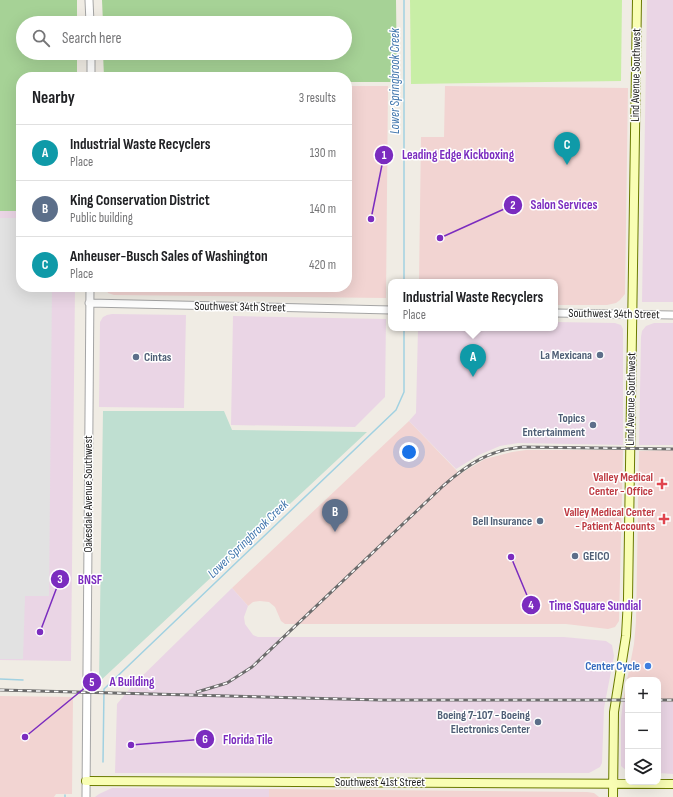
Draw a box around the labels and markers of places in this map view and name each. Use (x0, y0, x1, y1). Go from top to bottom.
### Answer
pin: C (554, 132, 580, 165)
callout: Leading Edge Kickboxing (374, 142, 522, 167)
callout: Salon Services (503, 192, 605, 217)
pin: A (460, 344, 486, 377)
place label: La Mexicana (540, 348, 592, 363)
place label: Cintas (144, 350, 172, 365)
marker: La Mexicana (595, 350, 605, 360)
marker: Cintas (131, 352, 141, 362)
place label: Topics Entertainment (522, 411, 585, 440)
marker: Topics Entertainment (588, 420, 598, 430)
place label: Valley Medical Center - Office (589, 470, 653, 499)
marker: Valley Medical Center - Office (656, 478, 668, 490)
pin: B (322, 499, 348, 532)
place label: Valley Medical Center - Patient Accounts (564, 505, 655, 534)
marker: Valley Medical Center - Patient Accounts (658, 513, 670, 525)
place label: Bell Insurance (473, 514, 532, 529)
marker: Bell Insurance (535, 516, 545, 526)
place label: GEICO (583, 549, 610, 564)
marker: GEICO (570, 551, 580, 561)
callout: BNSF (50, 567, 110, 592)
callout: Time Square Sundial (521, 593, 649, 618)
place label: Center Cycle (585, 659, 640, 674)
marker: Center Cycle (643, 661, 653, 671)
callout: A Building (82, 669, 163, 694)
place label: Boeing 7-107 - Boeing Electronics Center (437, 708, 530, 737)
marker: Boeing 7-107 - Boeing Electronics Center (533, 717, 543, 727)
callout: Florida Tile (195, 727, 281, 752)

